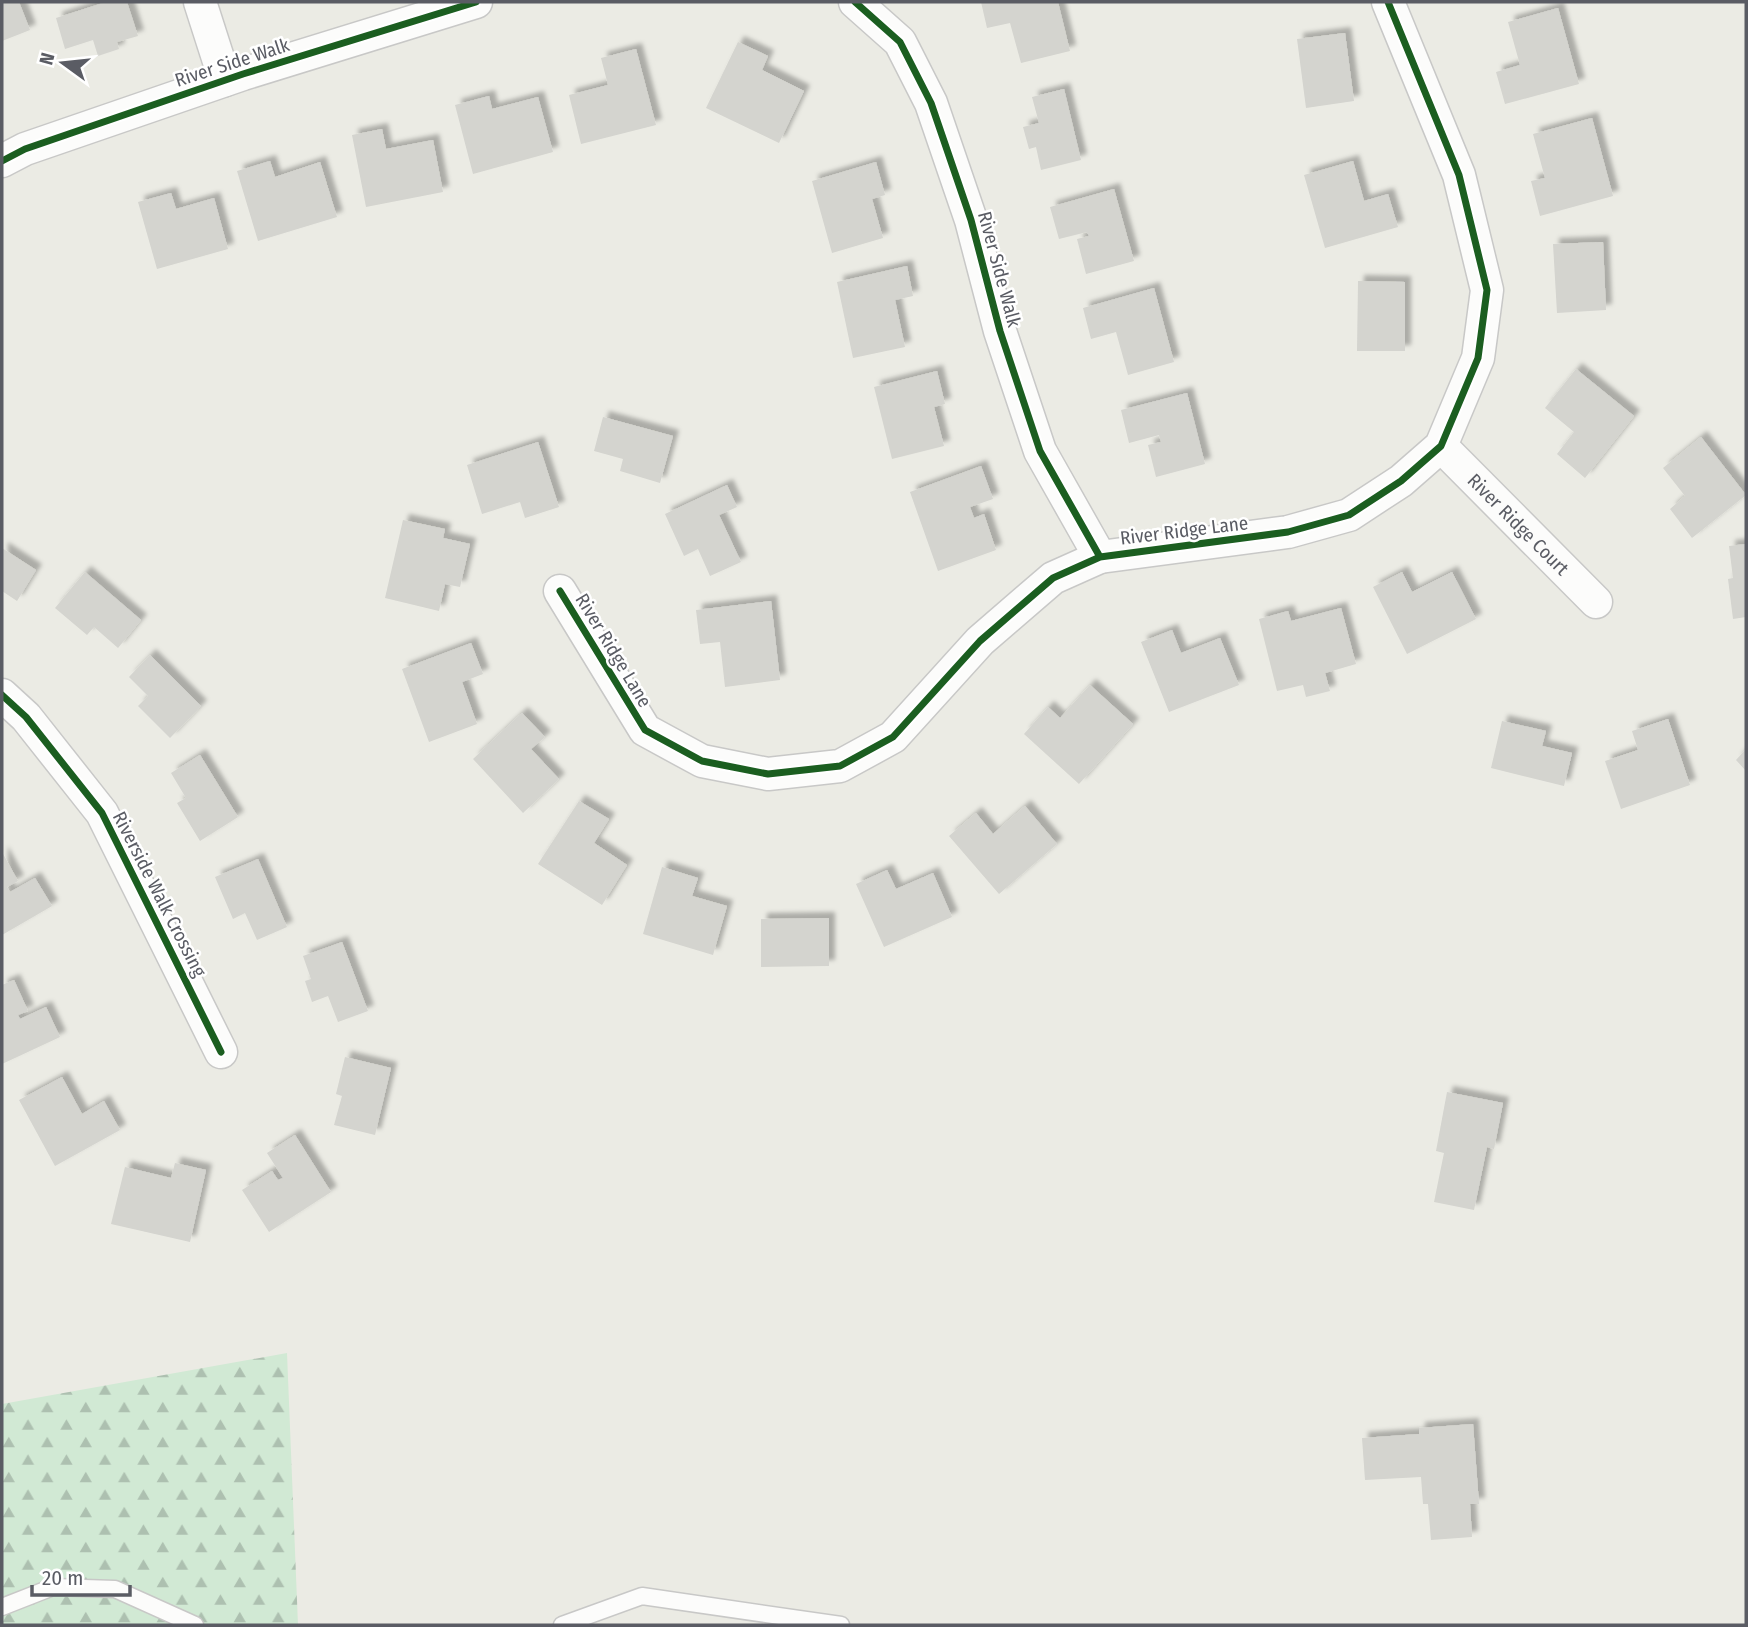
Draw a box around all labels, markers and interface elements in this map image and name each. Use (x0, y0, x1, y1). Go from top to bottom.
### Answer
north arrow (28, 28, 98, 98)
street label: River Side Walk (172, 33, 292, 92)
text: N (34, 50, 60, 67)
street label: River Side Walk (973, 209, 1026, 330)
street label: River Ridge Court (1463, 469, 1574, 581)
street label: River Ridge Lane (1119, 511, 1249, 550)
street label: River Ridge Lane (571, 589, 657, 711)
street label: Riverside Walk Crossing (108, 808, 211, 981)
scale bar (32, 1554, 130, 1598)
text: 20 m (42, 1565, 83, 1591)

